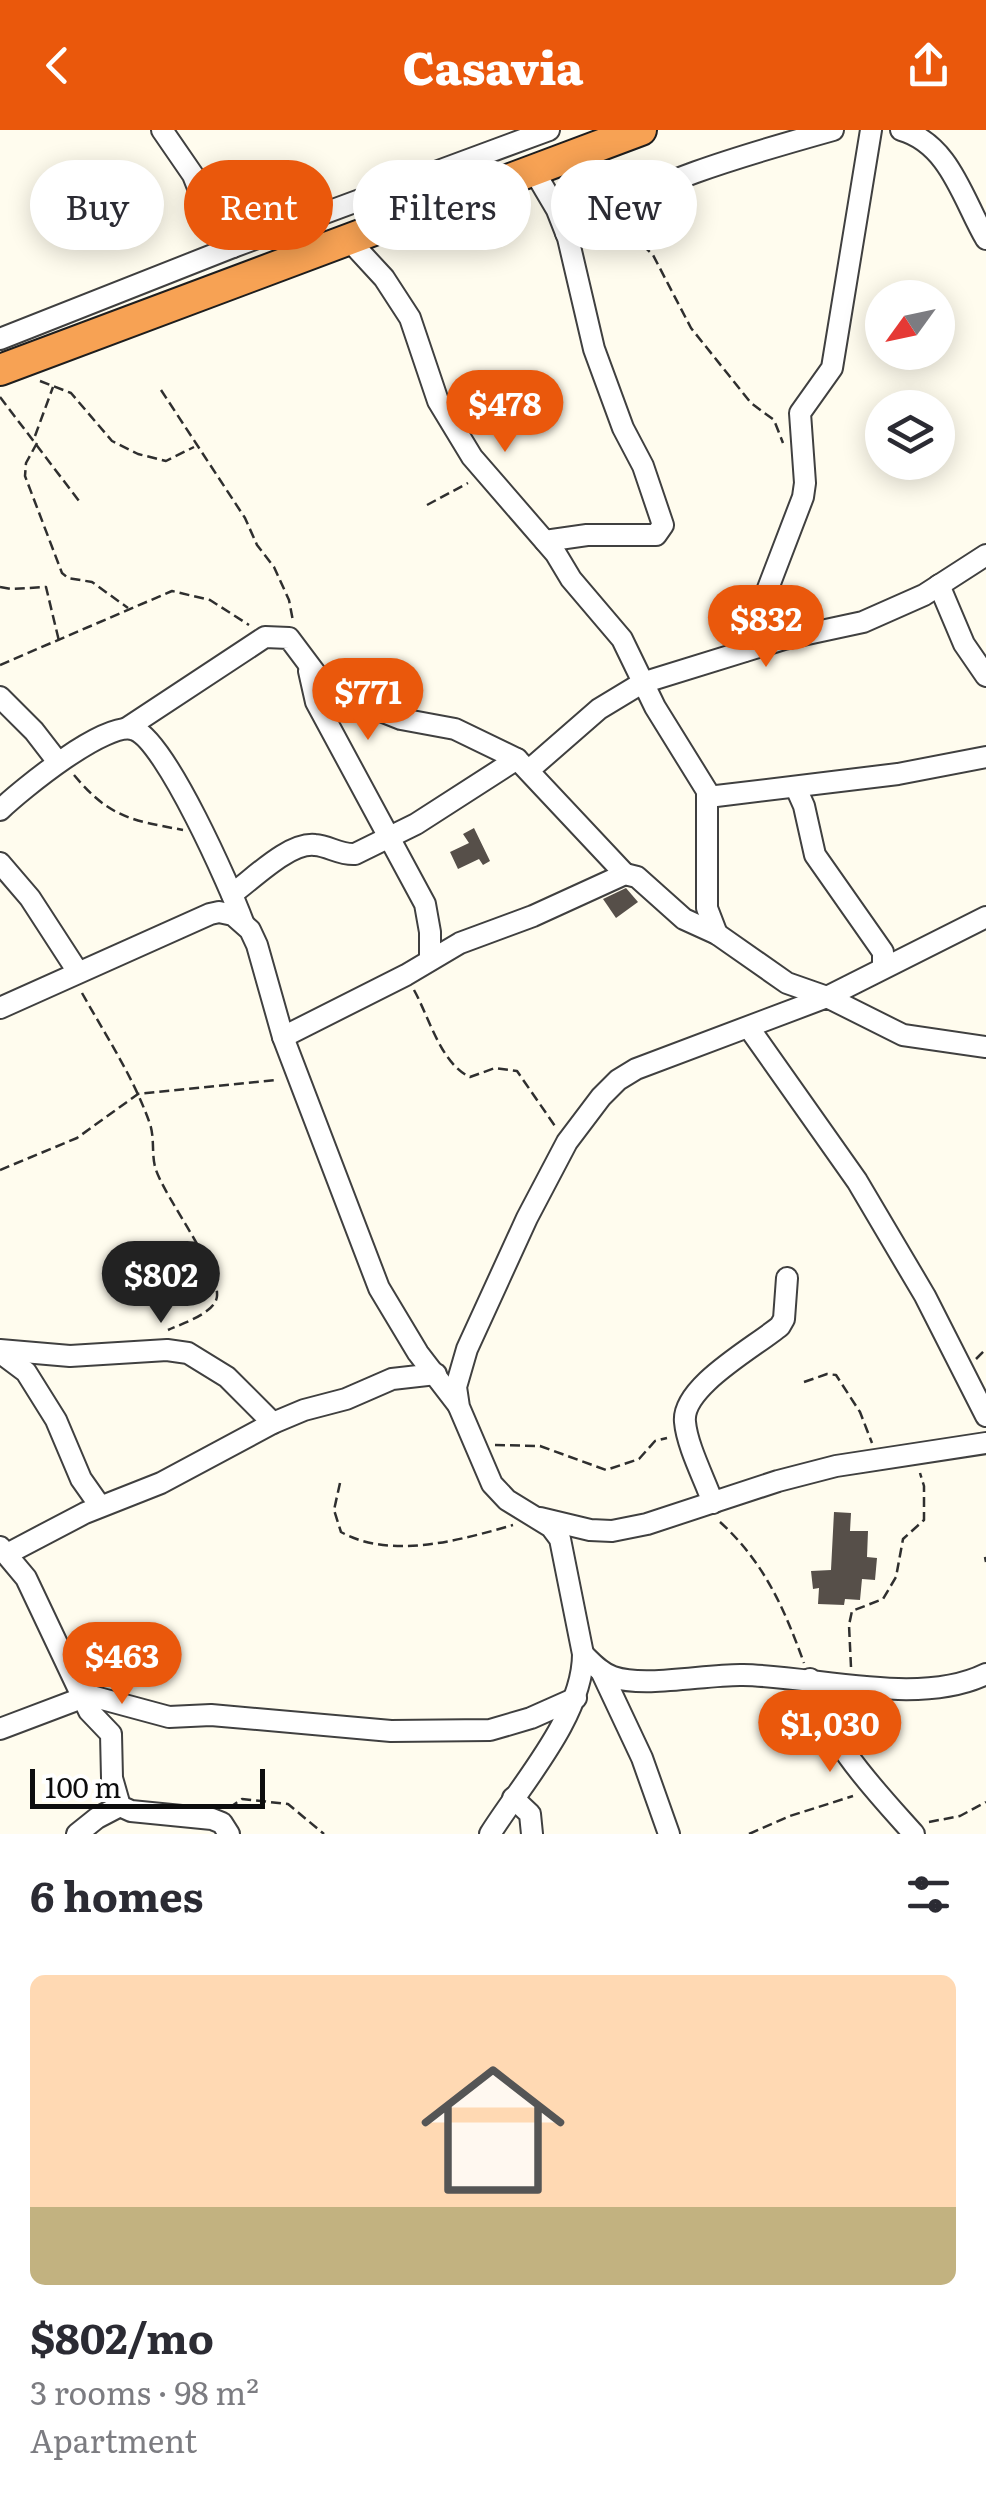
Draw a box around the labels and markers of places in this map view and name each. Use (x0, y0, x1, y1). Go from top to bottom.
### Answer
pin: $478 (446, 370, 564, 455)
pin: $832 (707, 585, 825, 670)
pin: $771 (309, 658, 427, 743)
pin: $802 (102, 1241, 220, 1326)
pin: $463 (63, 1622, 181, 1707)
pin: $1,030 (749, 1690, 911, 1775)

